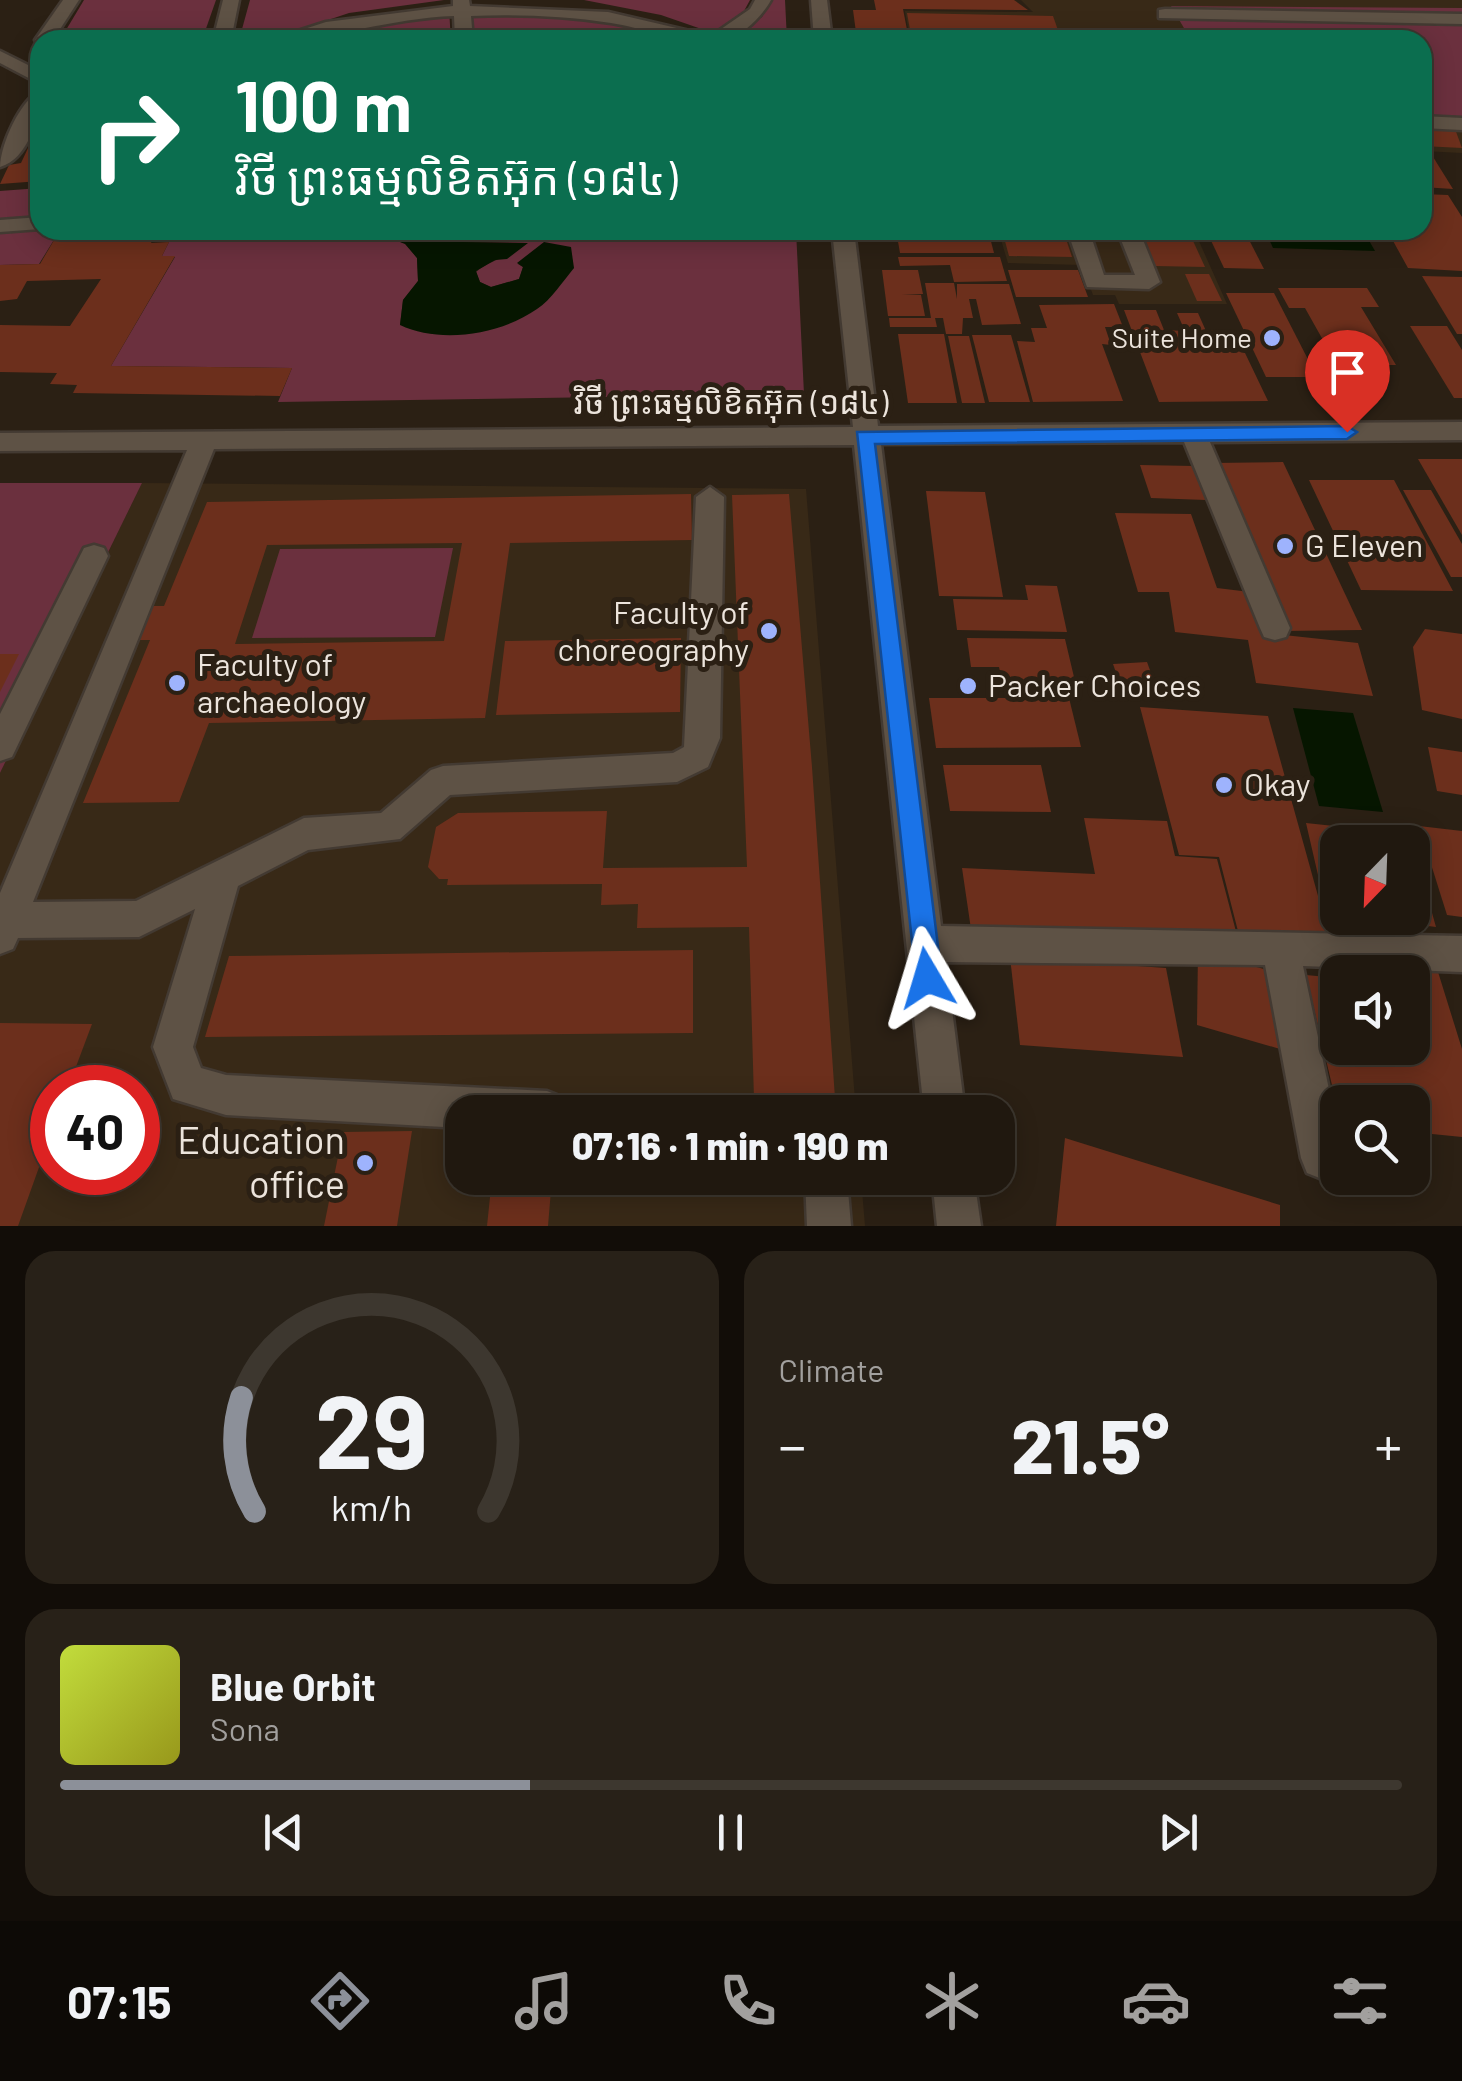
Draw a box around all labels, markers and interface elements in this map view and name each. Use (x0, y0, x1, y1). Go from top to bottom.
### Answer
text: 100 m (235, 62, 412, 146)
icon: right (70, 70, 200, 200)
text: វិថី ព្រះធម្មលិខិតអ៊ុក (១៨៤) (235, 150, 678, 204)
place label: Suite Home (1112, 320, 1252, 354)
marker: Suite Home (1261, 327, 1283, 349)
pin (1305, 330, 1390, 433)
icon: arrive (1320, 345, 1375, 400)
street label: វិថី ព្រះធម្មលិខិតអ៊ុក (១៨៤) (573, 382, 889, 423)
place label: G Eleven (1305, 525, 1423, 563)
marker: G Eleven (1274, 535, 1296, 557)
place label: Faculty of choreography (558, 592, 749, 667)
marker: Faculty of choreography (758, 620, 780, 642)
place label: Faculty of archaeology (197, 644, 366, 719)
place label: Packer Choices (988, 665, 1201, 703)
marker: Faculty of archaeology (166, 672, 188, 694)
marker: Packer Choices (957, 675, 979, 697)
place label: Okay (1244, 764, 1311, 802)
marker: Okay (1213, 774, 1235, 796)
north arrow (1320, 825, 1430, 935)
map controls (1320, 825, 1430, 1195)
position arrow (875, 926, 979, 1030)
button: sound (1320, 955, 1430, 1065)
speed limit sign: 40 (30, 1065, 160, 1195)
button: search (1320, 1085, 1430, 1195)
place label: Education office (177, 1116, 345, 1206)
text: 07:16 · 1 min · 190 m (572, 1122, 888, 1168)
marker: Education office (354, 1152, 376, 1174)
text: Climate (779, 1350, 884, 1388)
text: 29 (315, 1365, 428, 1490)
text: 21.5° (1011, 1399, 1169, 1489)
text: − (779, 1411, 806, 1477)
text: + (1374, 1411, 1402, 1477)
text: km/h (331, 1485, 412, 1528)
text: Blue Orbit (210, 1663, 376, 1709)
text: Sona (210, 1709, 280, 1747)
icon: previous (256, 1805, 311, 1860)
icon: pause (703, 1805, 758, 1860)
icon: next (1151, 1805, 1206, 1860)
icon: directions (305, 1966, 375, 2036)
icon: music (509, 1966, 579, 2036)
icon: phone (713, 1966, 783, 2036)
icon: climate (917, 1966, 987, 2036)
icon: car (1121, 1966, 1191, 2036)
icon: filters (1325, 1966, 1395, 2036)
text: 07:15 (67, 1974, 172, 2028)

